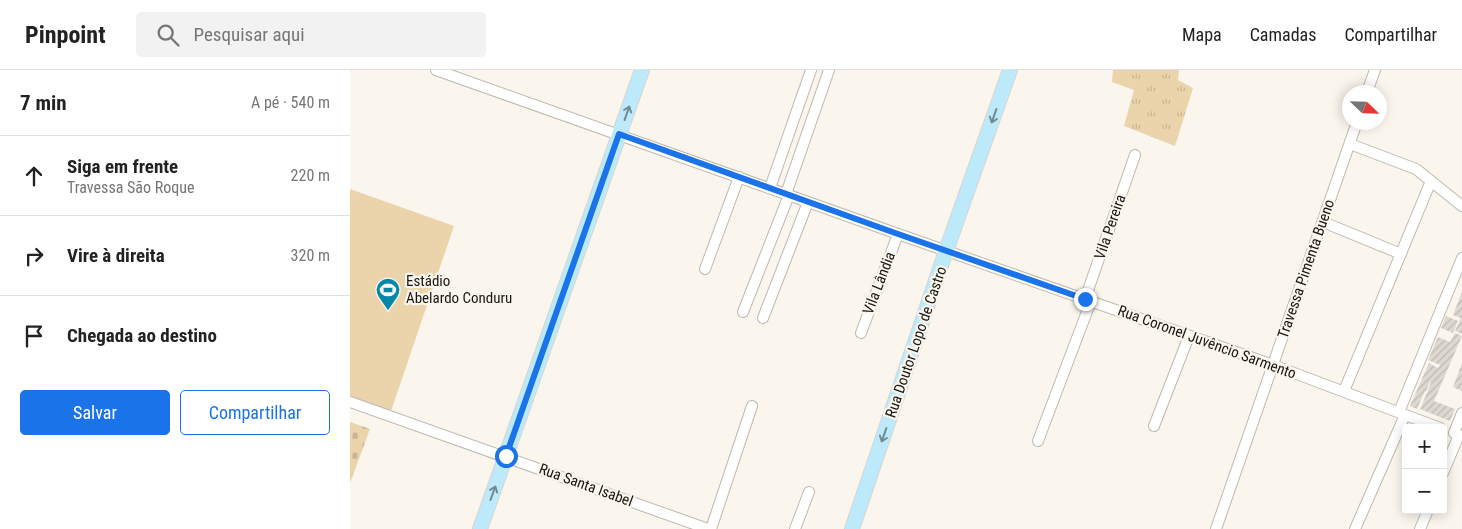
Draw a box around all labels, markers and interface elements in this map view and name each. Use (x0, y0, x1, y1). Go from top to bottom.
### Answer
search box (136, 12, 486, 57)
text: Pinpoint (25, 21, 106, 49)
icon: search (154, 21, 182, 49)
text: Pesquisar aqui (194, 23, 305, 46)
text: Mapa (1182, 24, 1222, 45)
text: Camadas (1250, 24, 1316, 45)
text: Compartilhar (1344, 24, 1437, 45)
north arrow (1342, 85, 1387, 130)
text: 7 min (20, 91, 67, 115)
text: A pé · 540 m (251, 93, 330, 112)
one-way arrow (622, 106, 632, 122)
one-way arrow (989, 108, 998, 123)
text: Siga em frente (67, 155, 178, 178)
icon: ahead (20, 162, 48, 190)
text: 220 m (291, 166, 330, 185)
text: Travessa São Roque (67, 178, 194, 197)
street label: Vila Pereira (1090, 192, 1130, 262)
street label: Travessa Pimenta Bueno (1274, 197, 1338, 341)
icon: right (20, 242, 48, 270)
text: Vire à direita (67, 244, 165, 267)
text: 320 m (291, 246, 330, 265)
street label: Vila Lândia (859, 249, 899, 317)
street label: Rua Doutor Lopo de Castro (882, 264, 950, 420)
place label: Estádio Abelardo Conduru (406, 272, 512, 307)
sports icon: Estádio Abelardo Conduru (375, 277, 401, 311)
route end (1074, 288, 1097, 311)
street label: Rua Coronel Juvêncio Sarmento (1115, 301, 1299, 383)
icon: arrive (20, 322, 48, 350)
text: Chegada ao destino (67, 324, 217, 347)
button: Salvar (20, 390, 170, 435)
button: Compartilhar (180, 390, 330, 435)
map controls (1402, 424, 1447, 514)
button: + (1402, 424, 1447, 469)
one-way arrow (879, 426, 888, 442)
route start (495, 445, 518, 468)
street label: Rua Santa Isabel (537, 460, 635, 510)
button: − (1402, 469, 1447, 514)
one-way arrow (489, 486, 498, 501)

